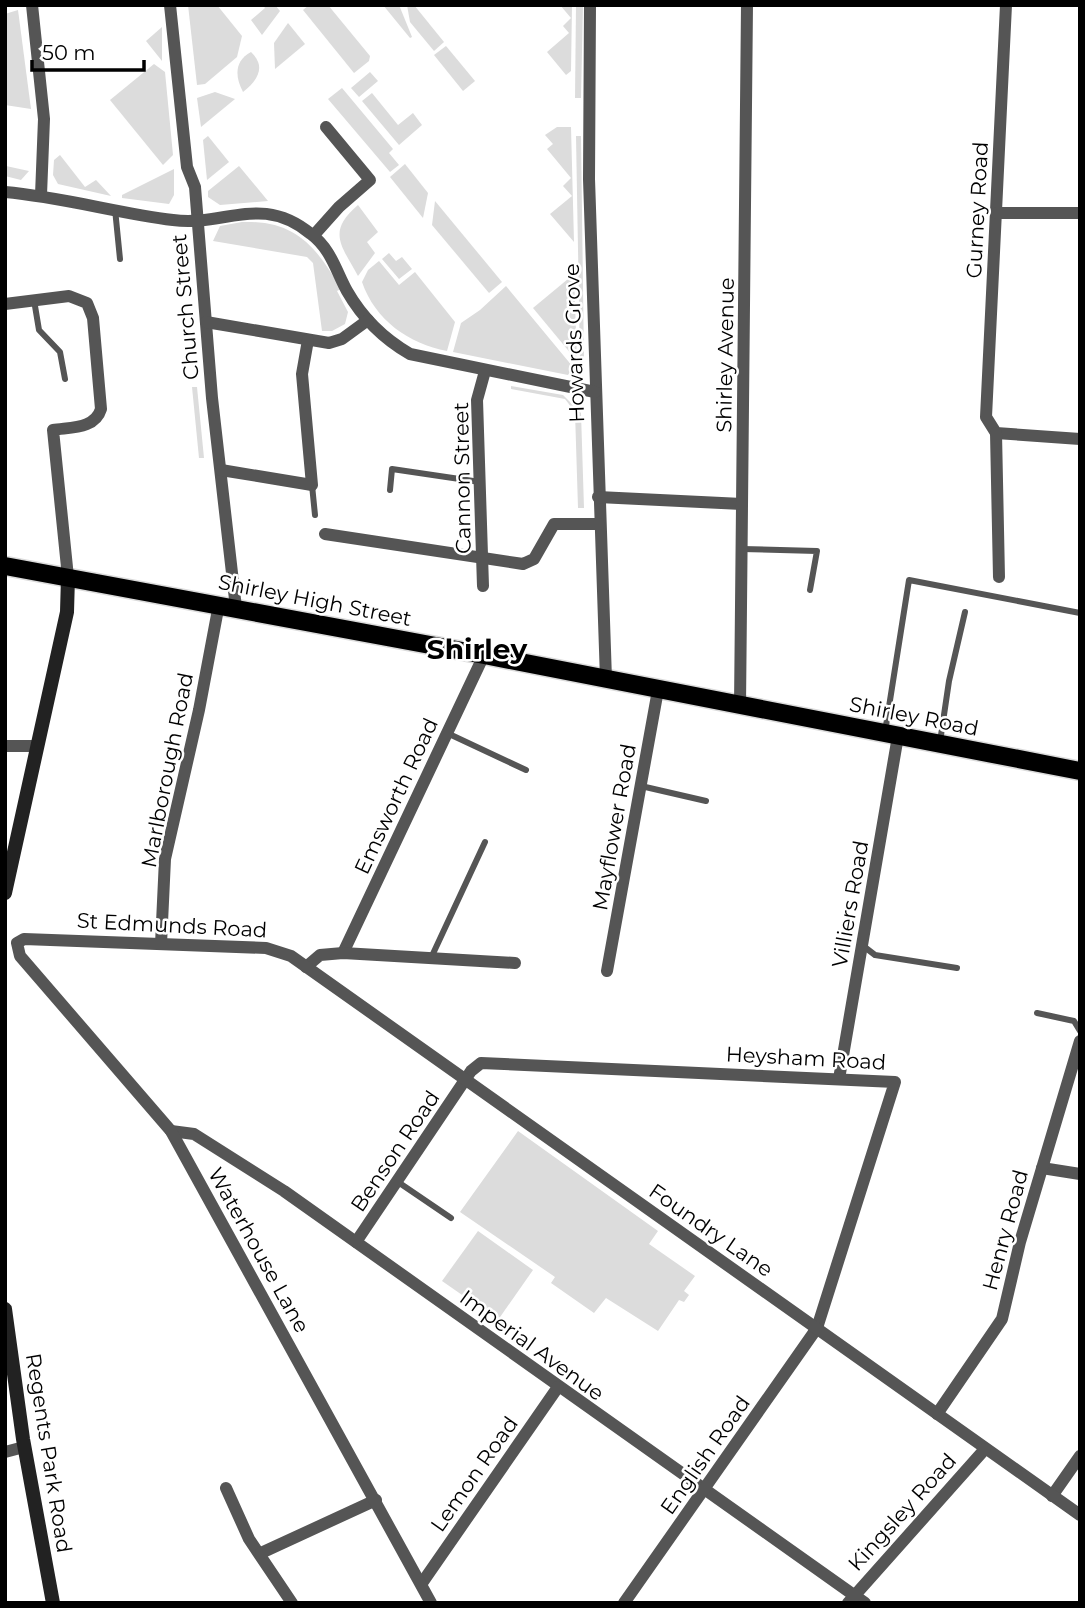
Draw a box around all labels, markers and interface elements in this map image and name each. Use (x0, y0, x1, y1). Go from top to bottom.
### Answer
scale bar (32, 28, 144, 72)
text: 50 m (42, 40, 96, 65)
street label: Gurney Road (961, 141, 993, 279)
street label: Church Street (166, 233, 204, 381)
street label: Howards Grove (559, 263, 589, 423)
street label: Shirley Avenue (711, 277, 739, 433)
street label: Cannon Street (448, 402, 476, 554)
street label: Shirley High Street (216, 569, 414, 631)
district label: Shirley (427, 632, 527, 666)
street label: Marlborough Road (136, 670, 198, 870)
street label: Shirley Road (847, 691, 981, 741)
street label: Emsworth Road (349, 714, 443, 878)
street label: Mayflower Road (587, 742, 641, 912)
street label: Villiers Road (827, 839, 873, 969)
street label: St Edmunds Road (76, 908, 268, 942)
street label: Heysham Road (725, 1041, 887, 1075)
street label: Benson Road (345, 1086, 445, 1216)
street label: Waterhouse Lane (203, 1163, 315, 1337)
street label: Henry Road (977, 1167, 1033, 1293)
street label: Foundry Lane (644, 1178, 778, 1282)
street label: Imperial Avenue (455, 1284, 609, 1406)
street label: Regents Park Road (21, 1351, 77, 1555)
street label: English Road (655, 1391, 755, 1519)
street label: Lemon Road (425, 1412, 523, 1536)
street label: Kingsley Road (843, 1448, 961, 1576)

